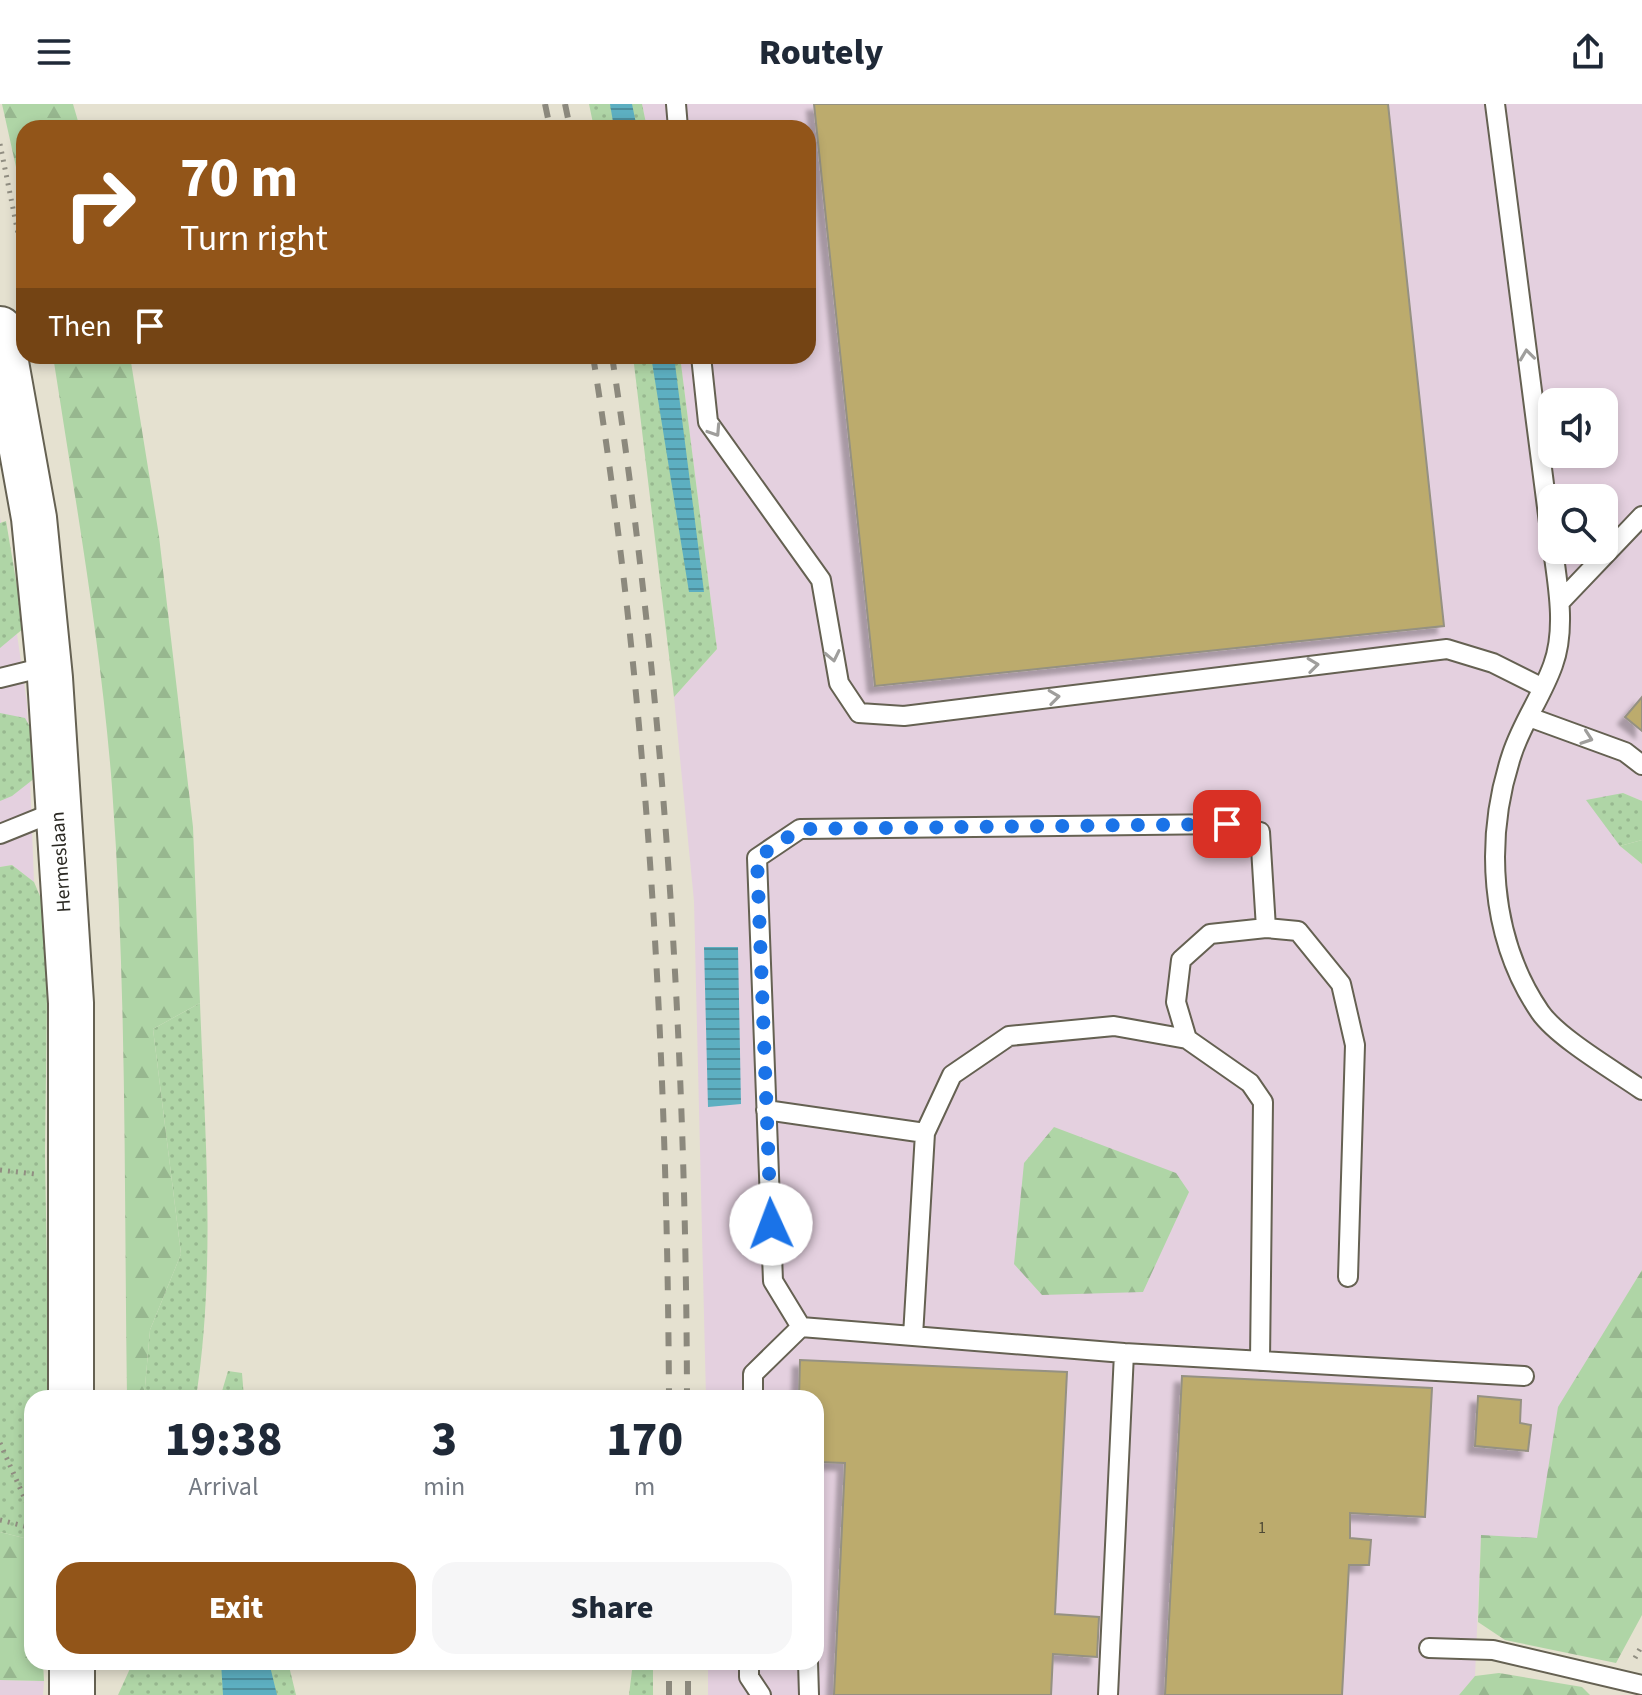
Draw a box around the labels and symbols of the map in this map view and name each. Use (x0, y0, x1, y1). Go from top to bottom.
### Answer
one-way arrow (1519, 349, 1536, 362)
one-way arrow (706, 423, 721, 437)
one-way arrow (824, 649, 841, 663)
one-way arrow (1306, 657, 1319, 674)
one-way arrow (1048, 689, 1061, 706)
one-way arrow (1579, 728, 1593, 745)
pin (1193, 790, 1261, 858)
street label: Hermeslaan (44, 811, 78, 913)
position arrow (729, 1182, 813, 1266)
house number: 1 (1258, 1517, 1266, 1539)

